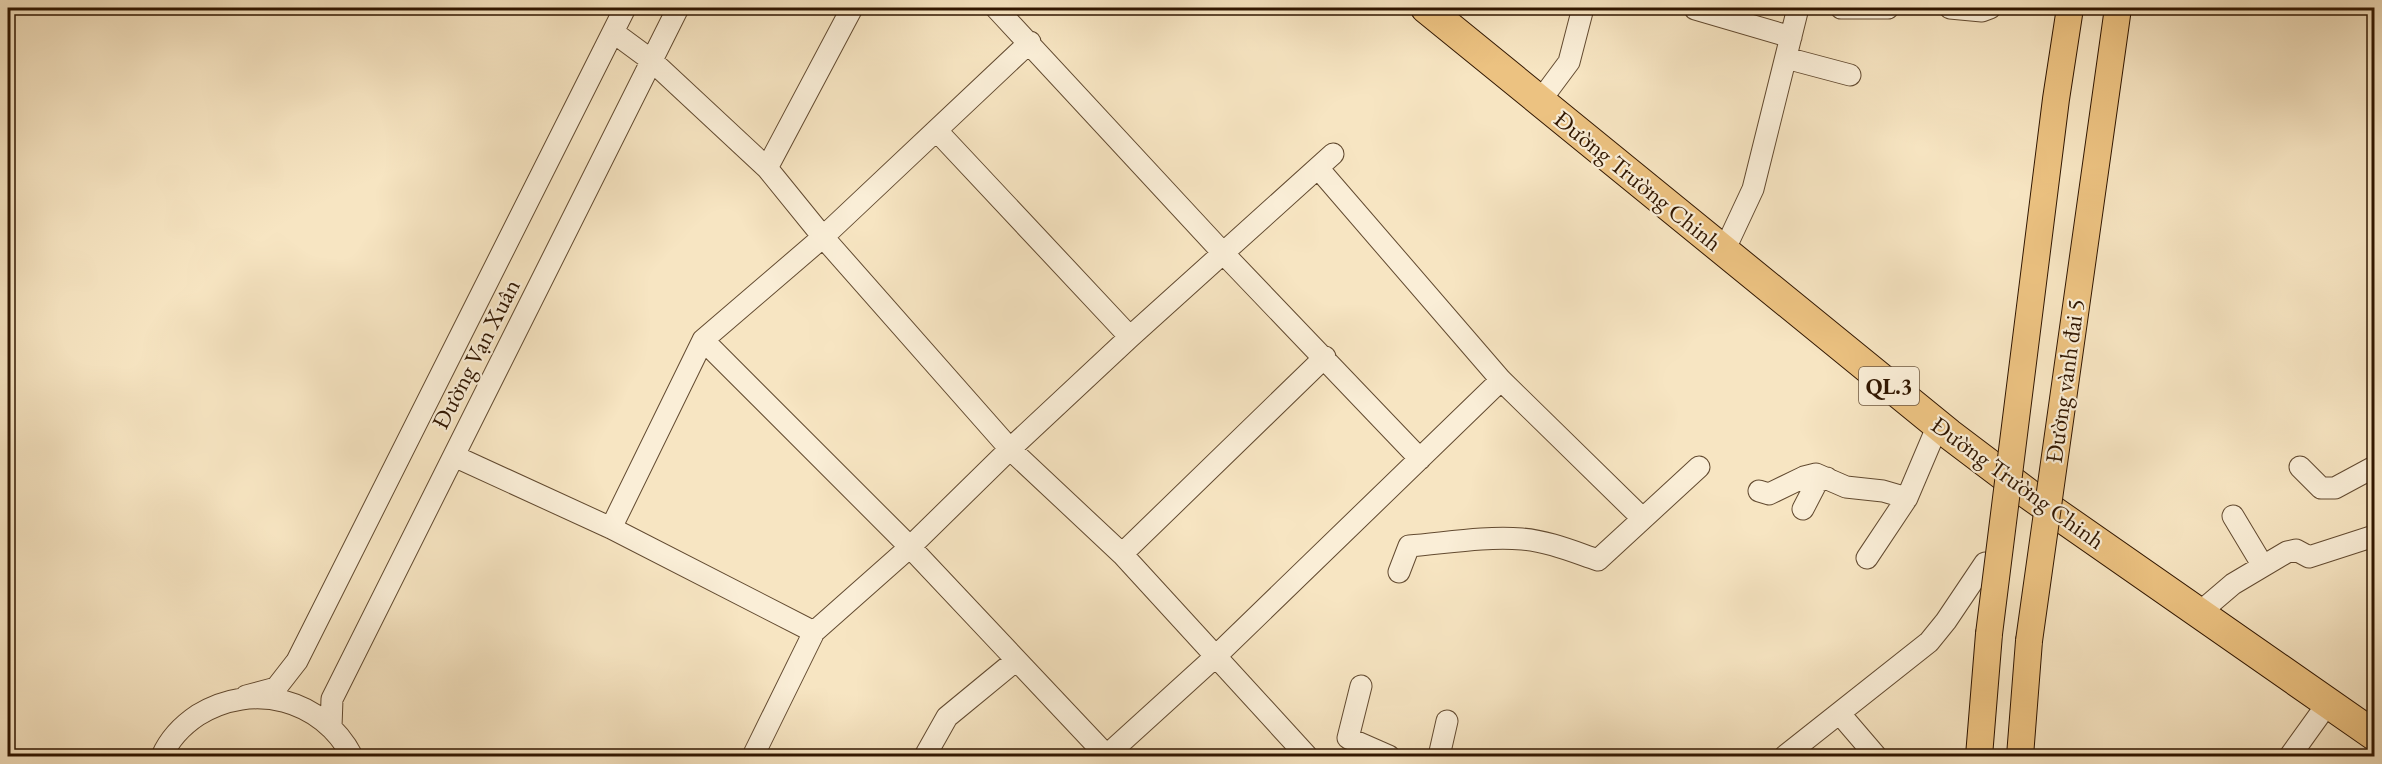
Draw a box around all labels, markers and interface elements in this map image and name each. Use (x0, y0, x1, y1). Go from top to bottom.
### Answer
street label: Đường Trường Chinh (1548, 103, 1729, 258)
street label: Đường Vạn Xuân (424, 273, 527, 434)
street label: Đường vành đai 5 (2038, 297, 2091, 465)
road number: QL.3 (1859, 367, 1919, 405)
street label: Đường Trường Chinh (1925, 409, 2111, 556)

